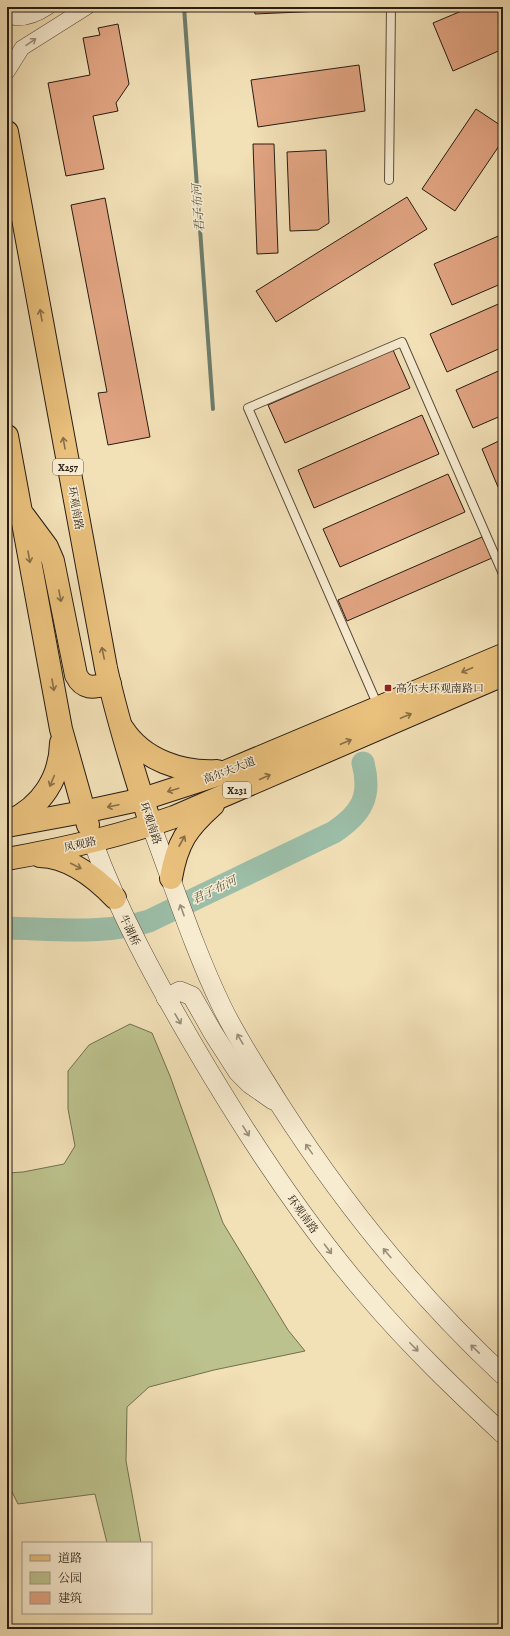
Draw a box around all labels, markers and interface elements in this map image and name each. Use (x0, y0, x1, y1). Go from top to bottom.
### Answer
one-way arrow (25, 38, 36, 46)
water label: 君子布河 (188, 182, 208, 233)
one-way arrow (36, 309, 44, 322)
one-way arrow (60, 437, 68, 450)
road number: X257 (53, 459, 83, 475)
street label: 环观南路 (64, 485, 87, 531)
one-way arrow (26, 550, 34, 563)
one-way arrow (56, 589, 64, 602)
one-way arrow (99, 647, 107, 660)
one-way arrow (462, 666, 474, 674)
one-way arrow (49, 678, 57, 691)
place label: 高尔夫环观南路口 (396, 681, 484, 696)
marker: 高尔夫环观南路口 (383, 683, 393, 693)
one-way arrow (400, 712, 412, 719)
one-way arrow (339, 738, 351, 745)
street label: 高尔夫大道 (201, 754, 258, 787)
one-way arrow (258, 773, 270, 781)
one-way arrow (48, 775, 55, 787)
road number: X231 (223, 782, 251, 798)
one-way arrow (167, 787, 180, 794)
street label: 环观南路 (136, 800, 165, 846)
one-way arrow (107, 802, 120, 810)
street label: 凤观路 (62, 833, 98, 856)
one-way arrow (179, 835, 187, 847)
one-way arrow (69, 863, 81, 871)
water label: 君子布河 (189, 871, 241, 908)
one-way arrow (178, 904, 186, 916)
street label: 牛湖桥 (116, 912, 144, 948)
one-way arrow (175, 1013, 183, 1025)
one-way arrow (235, 1033, 243, 1045)
one-way arrow (242, 1125, 250, 1136)
one-way arrow (305, 1143, 313, 1154)
street label: 环观南路 (284, 1192, 322, 1237)
one-way arrow (324, 1243, 333, 1254)
one-way arrow (383, 1247, 391, 1258)
one-way arrow (409, 1342, 418, 1352)
one-way arrow (470, 1344, 480, 1353)
legend (22, 1542, 152, 1614)
text: 道路 (58, 1550, 82, 1566)
text: 公园 (58, 1570, 82, 1586)
text: 建筑 (58, 1590, 82, 1606)

